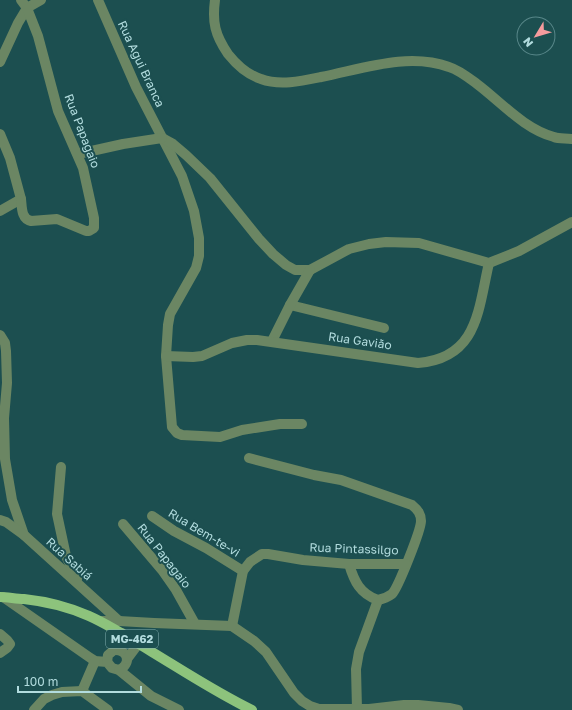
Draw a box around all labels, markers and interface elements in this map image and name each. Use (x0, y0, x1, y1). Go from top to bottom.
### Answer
north arrow (516, 16, 556, 56)
street label: Rua Agui Branca (115, 18, 168, 109)
text: N (520, 35, 535, 50)
street label: Rua Papagaio (61, 92, 103, 170)
street label: Rua Gavião (327, 329, 393, 352)
street label: Rua Bem-te-vi (166, 505, 243, 560)
street label: Rua Papagaio (134, 520, 194, 591)
street label: Rua Sabiá (43, 534, 95, 583)
street label: Rua Pintassilgo (309, 539, 399, 558)
road number: MG-462 (106, 630, 158, 648)
scale bar (18, 668, 141, 694)
text: 100 m (24, 674, 58, 689)

